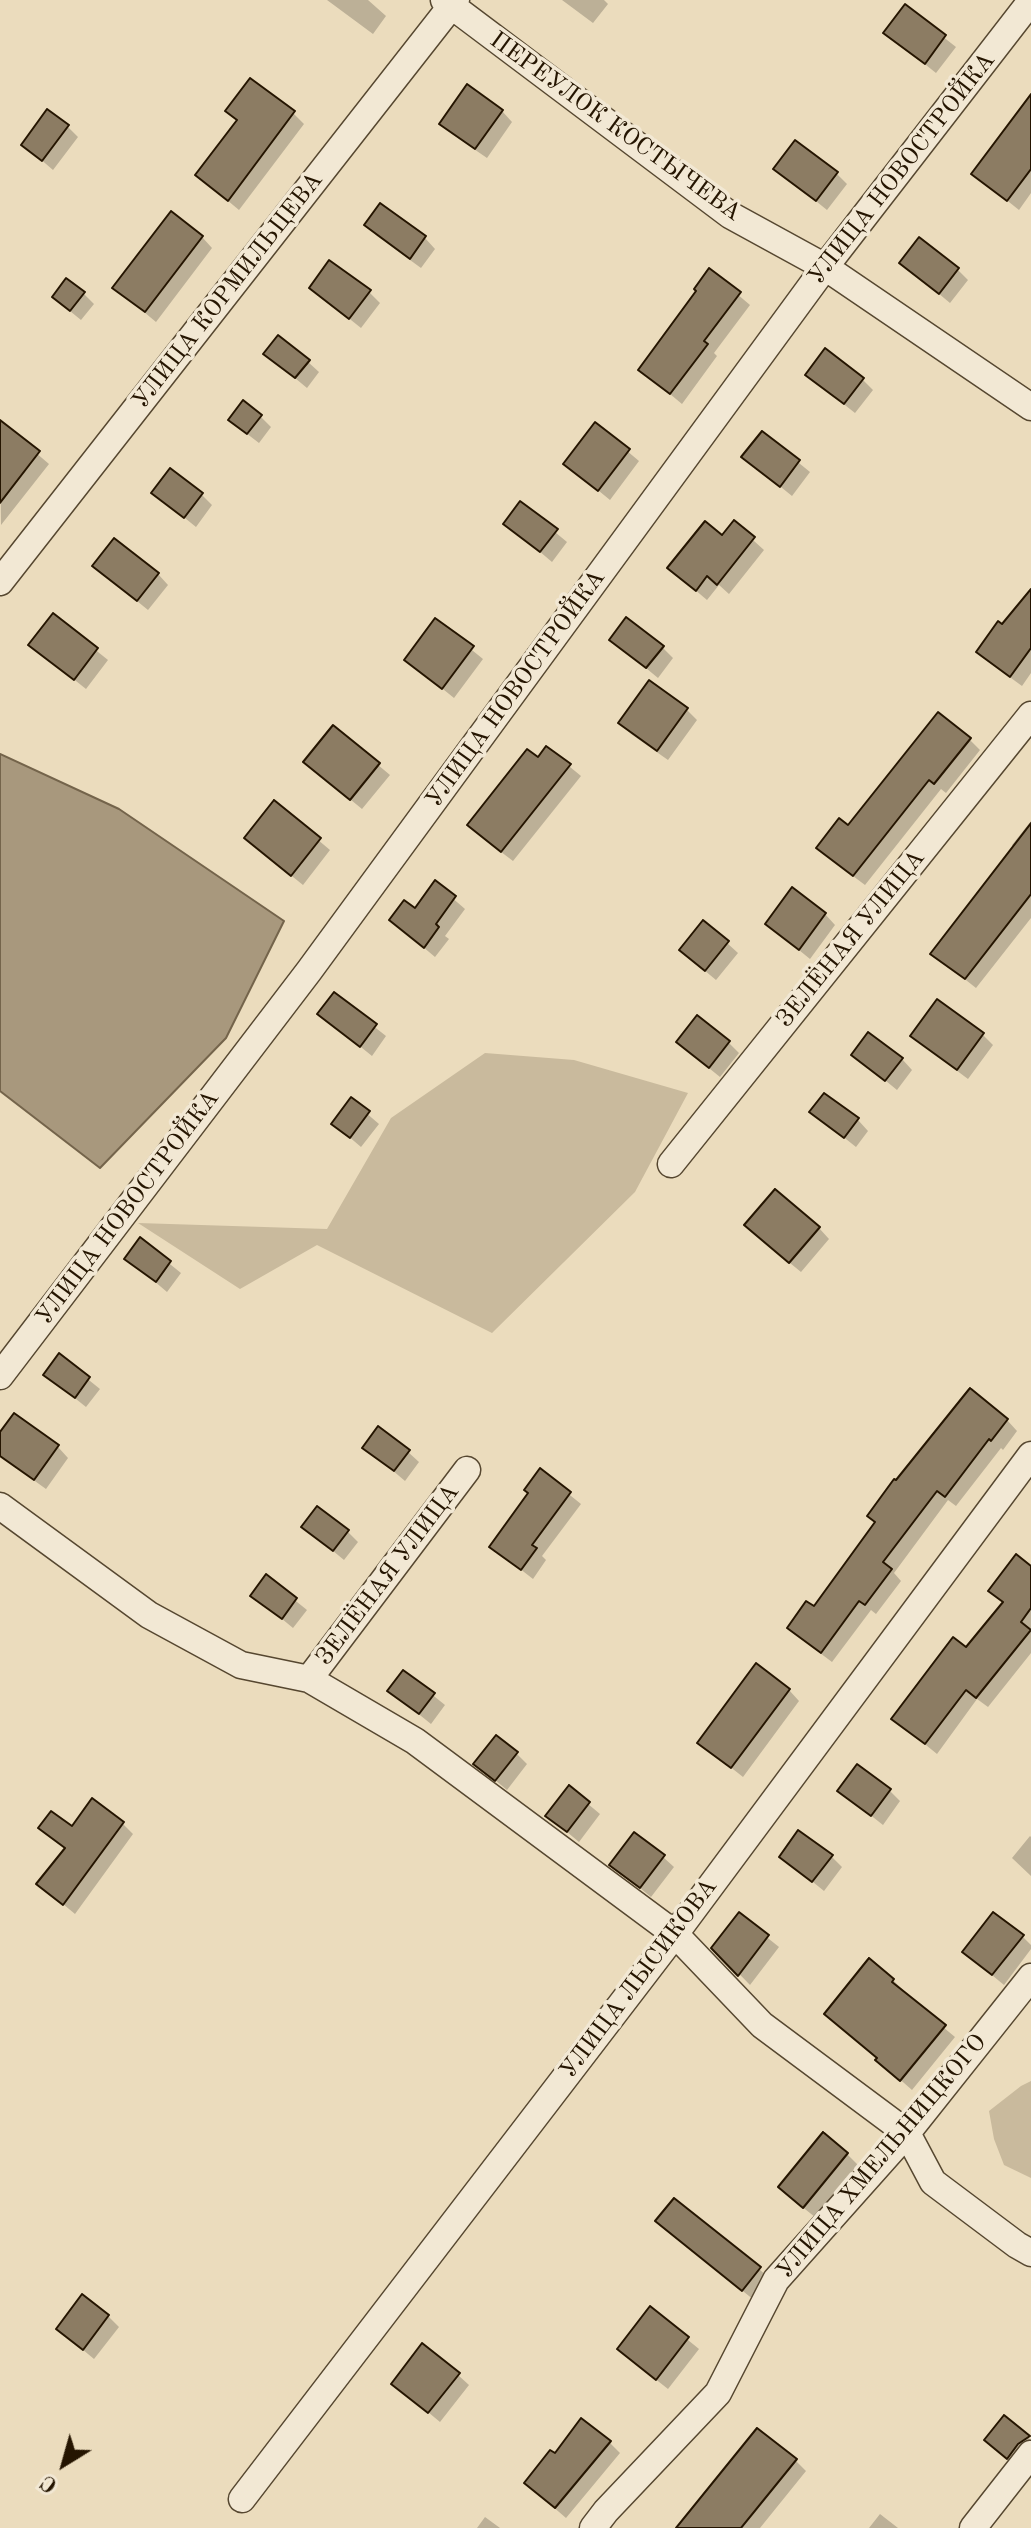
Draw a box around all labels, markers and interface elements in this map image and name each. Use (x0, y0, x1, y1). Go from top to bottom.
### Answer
street label: ПЕРЕУЛОК КОСТЫЧЕВА (484, 26, 746, 228)
street label: УЛИЦА НОВОСТРОЙКА (802, 47, 1002, 291)
street label: УЛИЦА КОРМИЛЬЦЕВА (127, 167, 329, 415)
street label: УЛИЦА НОВОСТРОЙКА (420, 565, 612, 813)
street label: ЗЕЛЁНАЯ УЛИЦА (771, 845, 931, 1033)
street label: УЛИЦА НОВОСТРОЙКА (30, 1085, 226, 1331)
street label: ЗЕЛЁНАЯ УЛИЦА (310, 1479, 466, 1671)
street label: УЛИЦА ЛЫСИКОВА (554, 1873, 724, 2085)
street label: УЛИЦА ХМЕЛЬНИЦКОГО (771, 2028, 993, 2286)
north arrow (24, 2424, 104, 2504)
text: С (37, 2470, 62, 2496)

